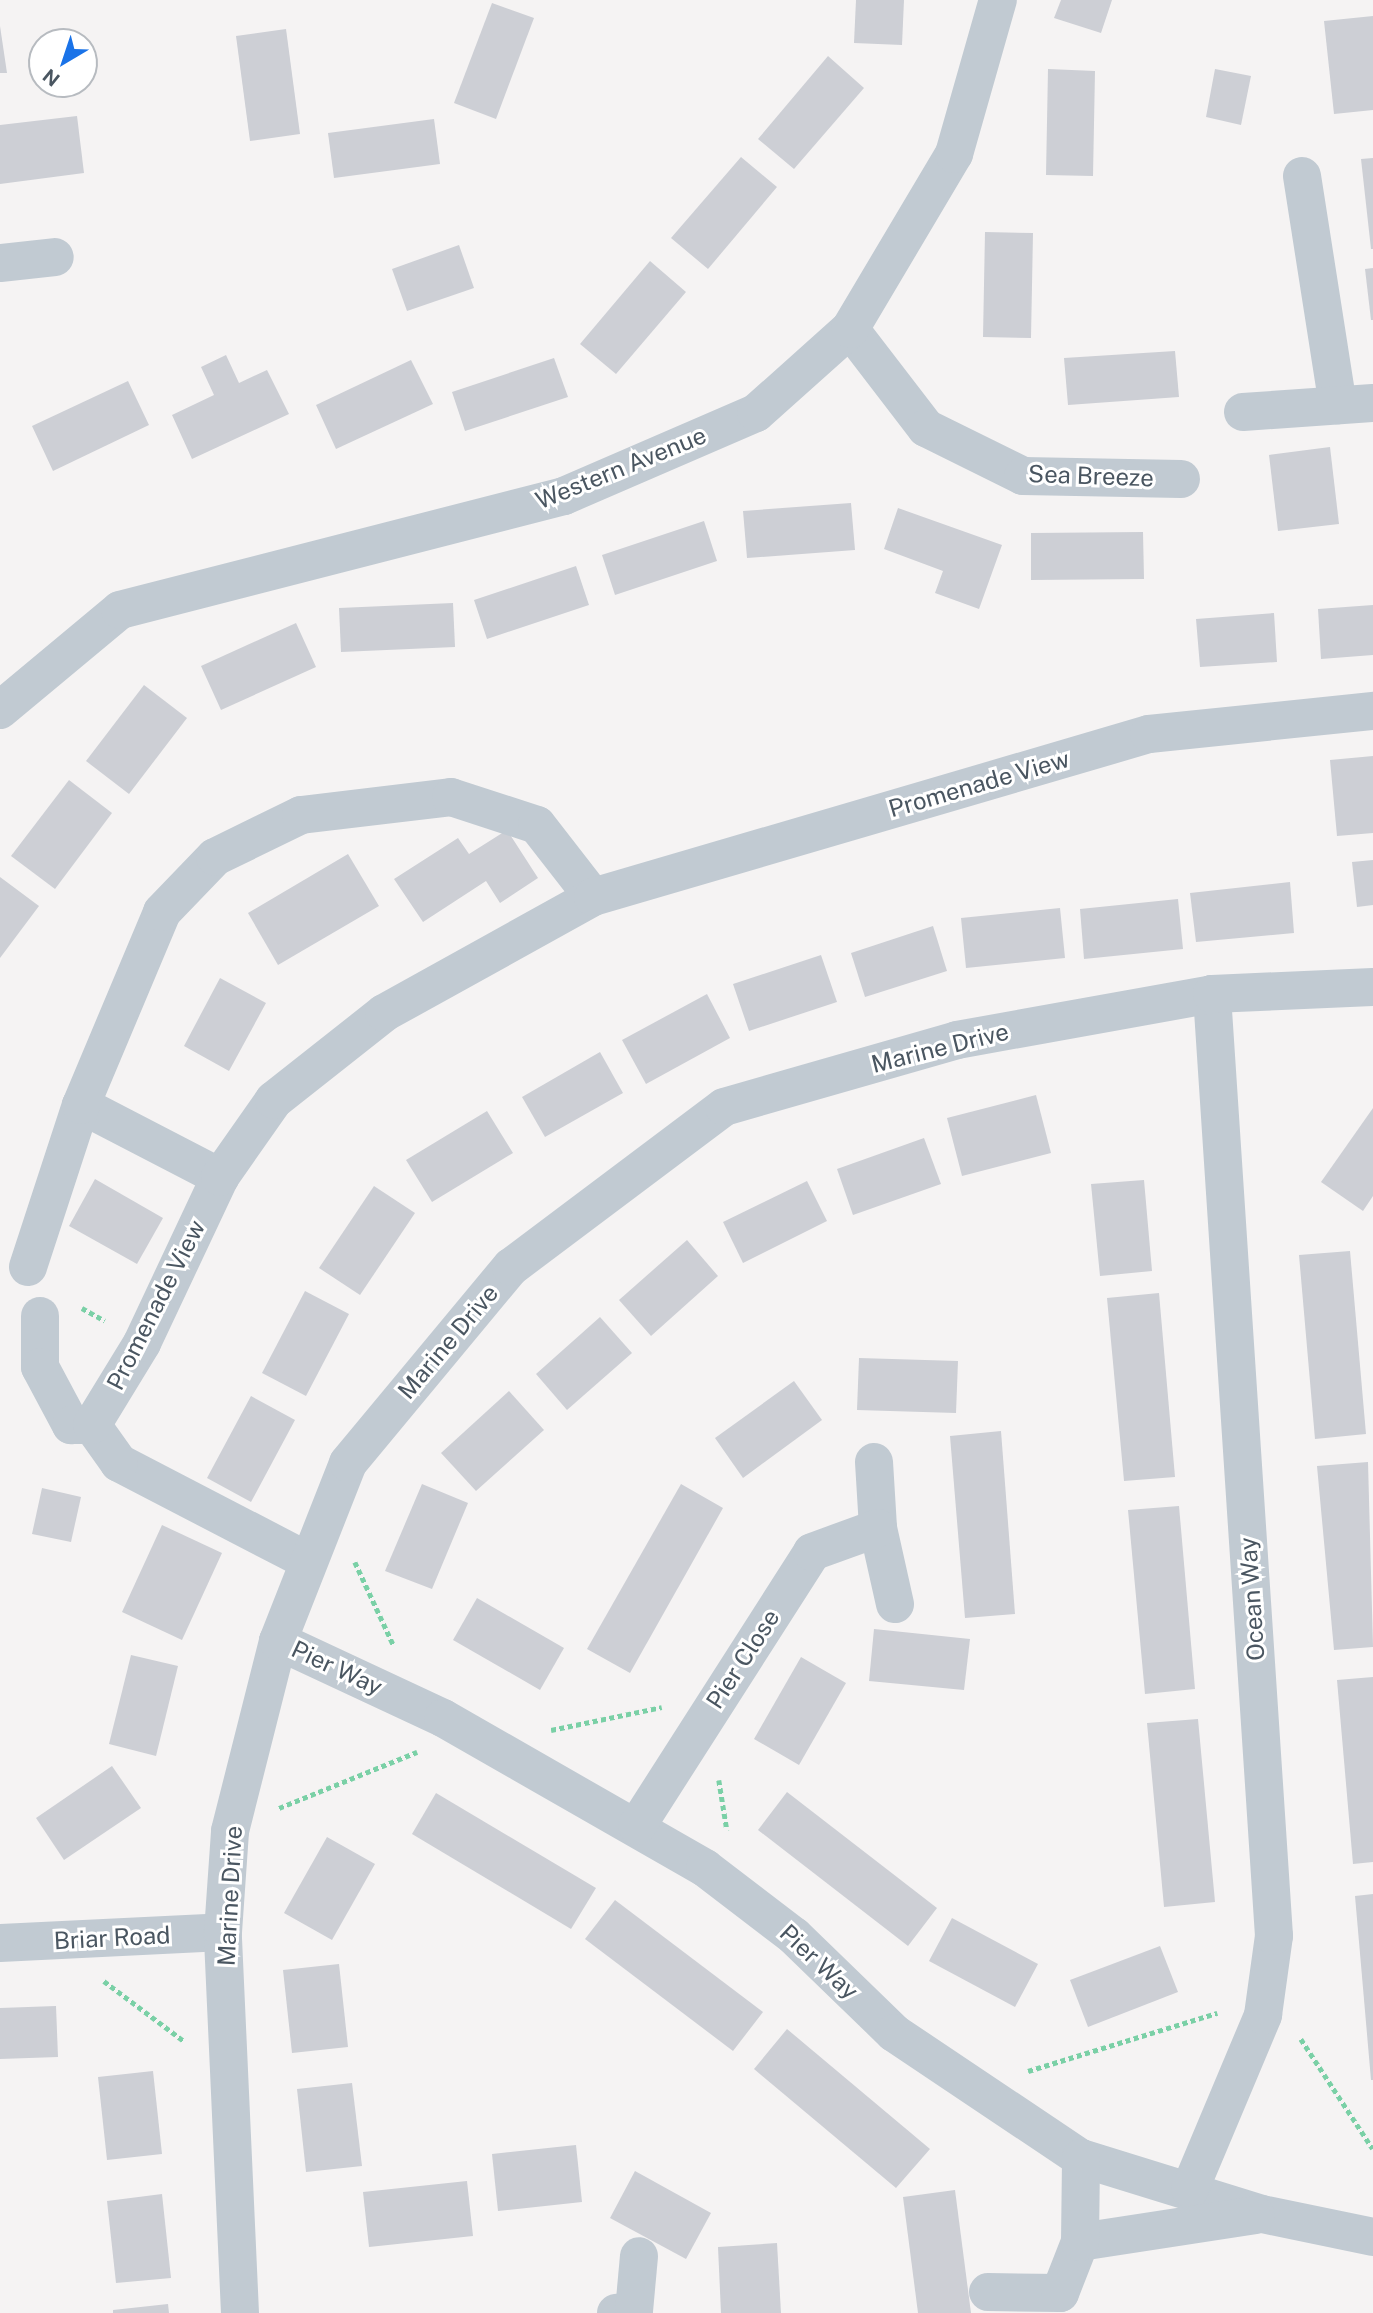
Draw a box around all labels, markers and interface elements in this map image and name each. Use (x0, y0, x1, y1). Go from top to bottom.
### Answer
north arrow (28, 28, 98, 98)
text: N (38, 65, 64, 91)
street label: Western Avenue (532, 421, 710, 515)
street label: Sea Breeze (1028, 459, 1154, 493)
street label: Promenade View (885, 744, 1073, 824)
street label: Marine Drive (868, 1017, 1012, 1079)
street label: Promenade View (101, 1215, 211, 1395)
street label: Marine Drive (392, 1279, 504, 1405)
street label: Ocean Way (1233, 1536, 1271, 1662)
street label: Pier Close (700, 1604, 786, 1714)
street label: Pier Way (287, 1634, 387, 1702)
street label: Marine Drive (212, 1825, 248, 1967)
street label: Pier Way (773, 1918, 865, 2006)
street label: Briar Road (53, 1921, 171, 1955)

